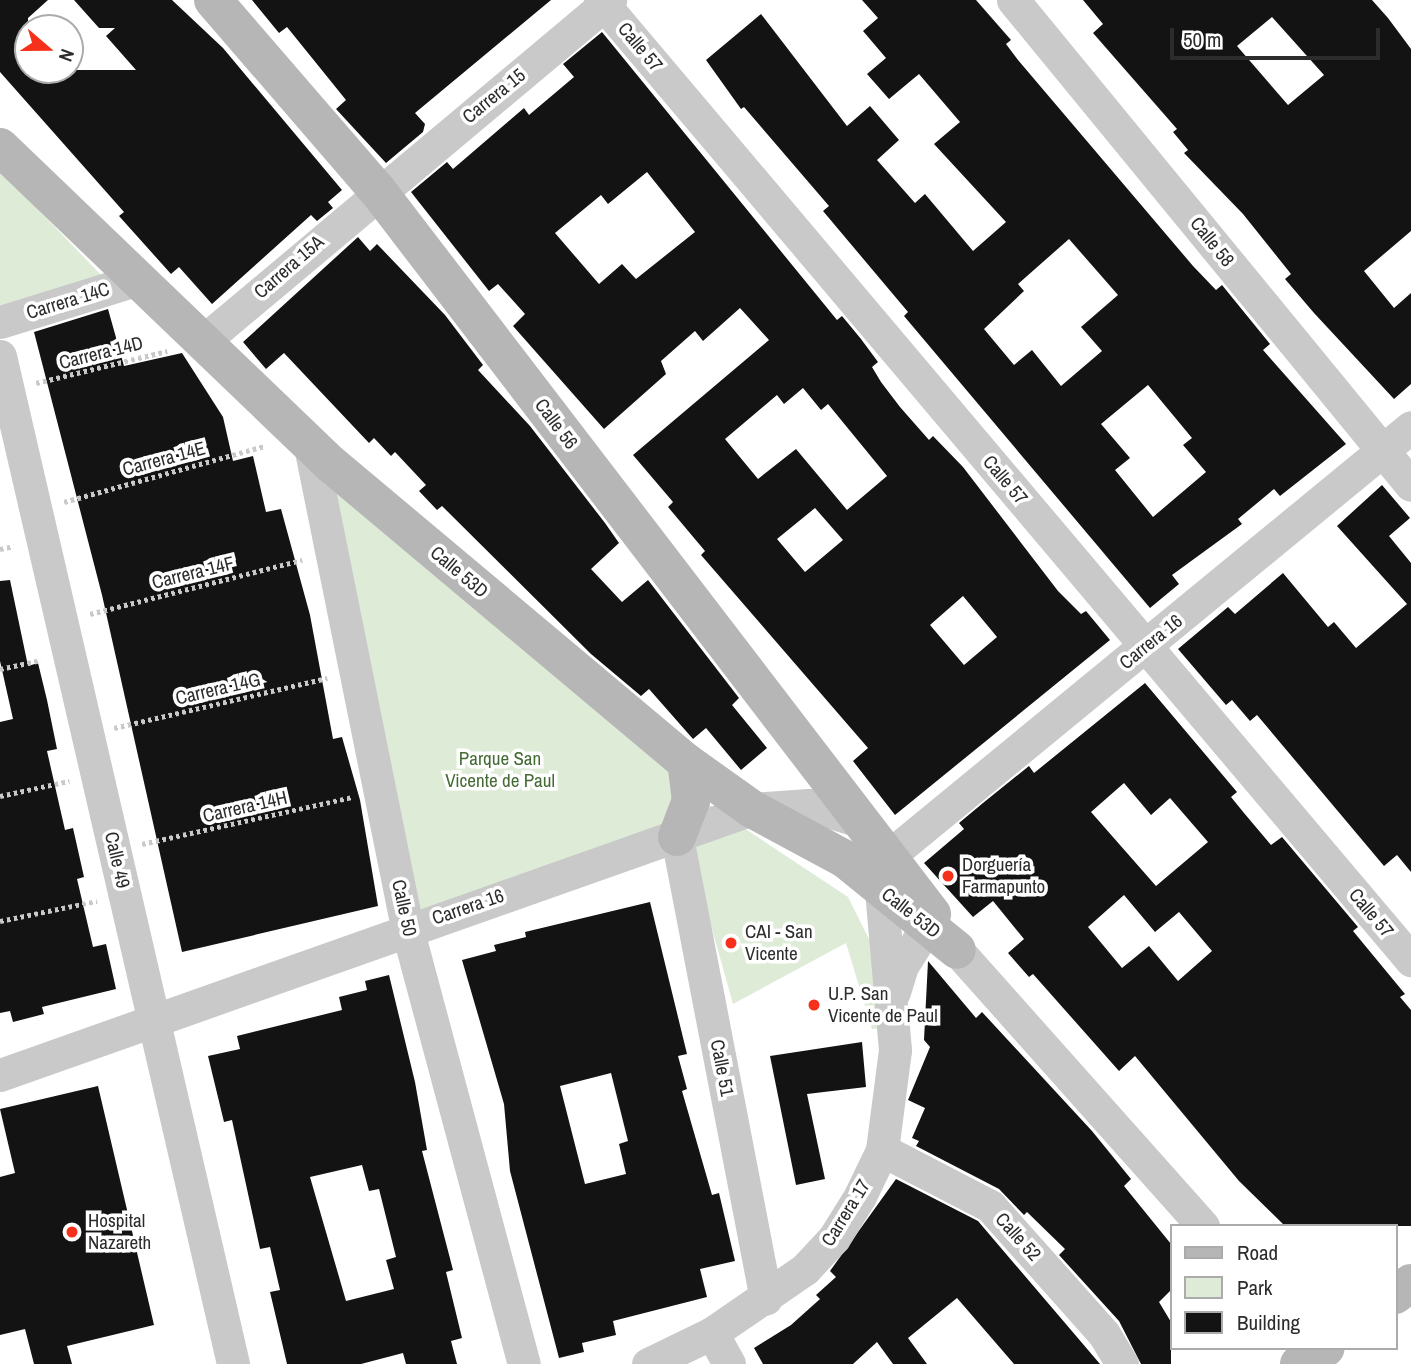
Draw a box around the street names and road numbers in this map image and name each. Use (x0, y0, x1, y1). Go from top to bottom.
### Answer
street label: Calle 57 (613, 18, 667, 76)
street label: Carrera 15 (458, 64, 530, 128)
street label: Calle 58 (1185, 213, 1239, 271)
street label: Carrera 15A (250, 231, 328, 303)
street label: Carrera 14C (24, 278, 112, 324)
street label: Carrera 14D (57, 332, 145, 374)
street label: Calle 56 (530, 394, 582, 454)
street label: Carrera 14E (120, 437, 208, 481)
street label: Calle 57 (978, 451, 1032, 509)
street label: Calle 53D (425, 541, 493, 603)
street label: Carrera 14F (149, 552, 237, 594)
street label: Carrera 16 (1115, 610, 1187, 674)
street label: Carrera 14G (173, 668, 263, 710)
street label: Carrera 14H (201, 786, 289, 828)
street label: Calle 49 (99, 830, 135, 890)
street label: Calle 50 (387, 878, 421, 938)
street label: Calle 53D (877, 883, 945, 943)
street label: Carrera 16 (429, 884, 507, 930)
street label: Calle 57 (1344, 884, 1398, 942)
street label: Calle 51 (705, 1038, 739, 1098)
street label: Carrera 17 (817, 1175, 875, 1251)
street label: Calle 52 (990, 1208, 1046, 1266)

